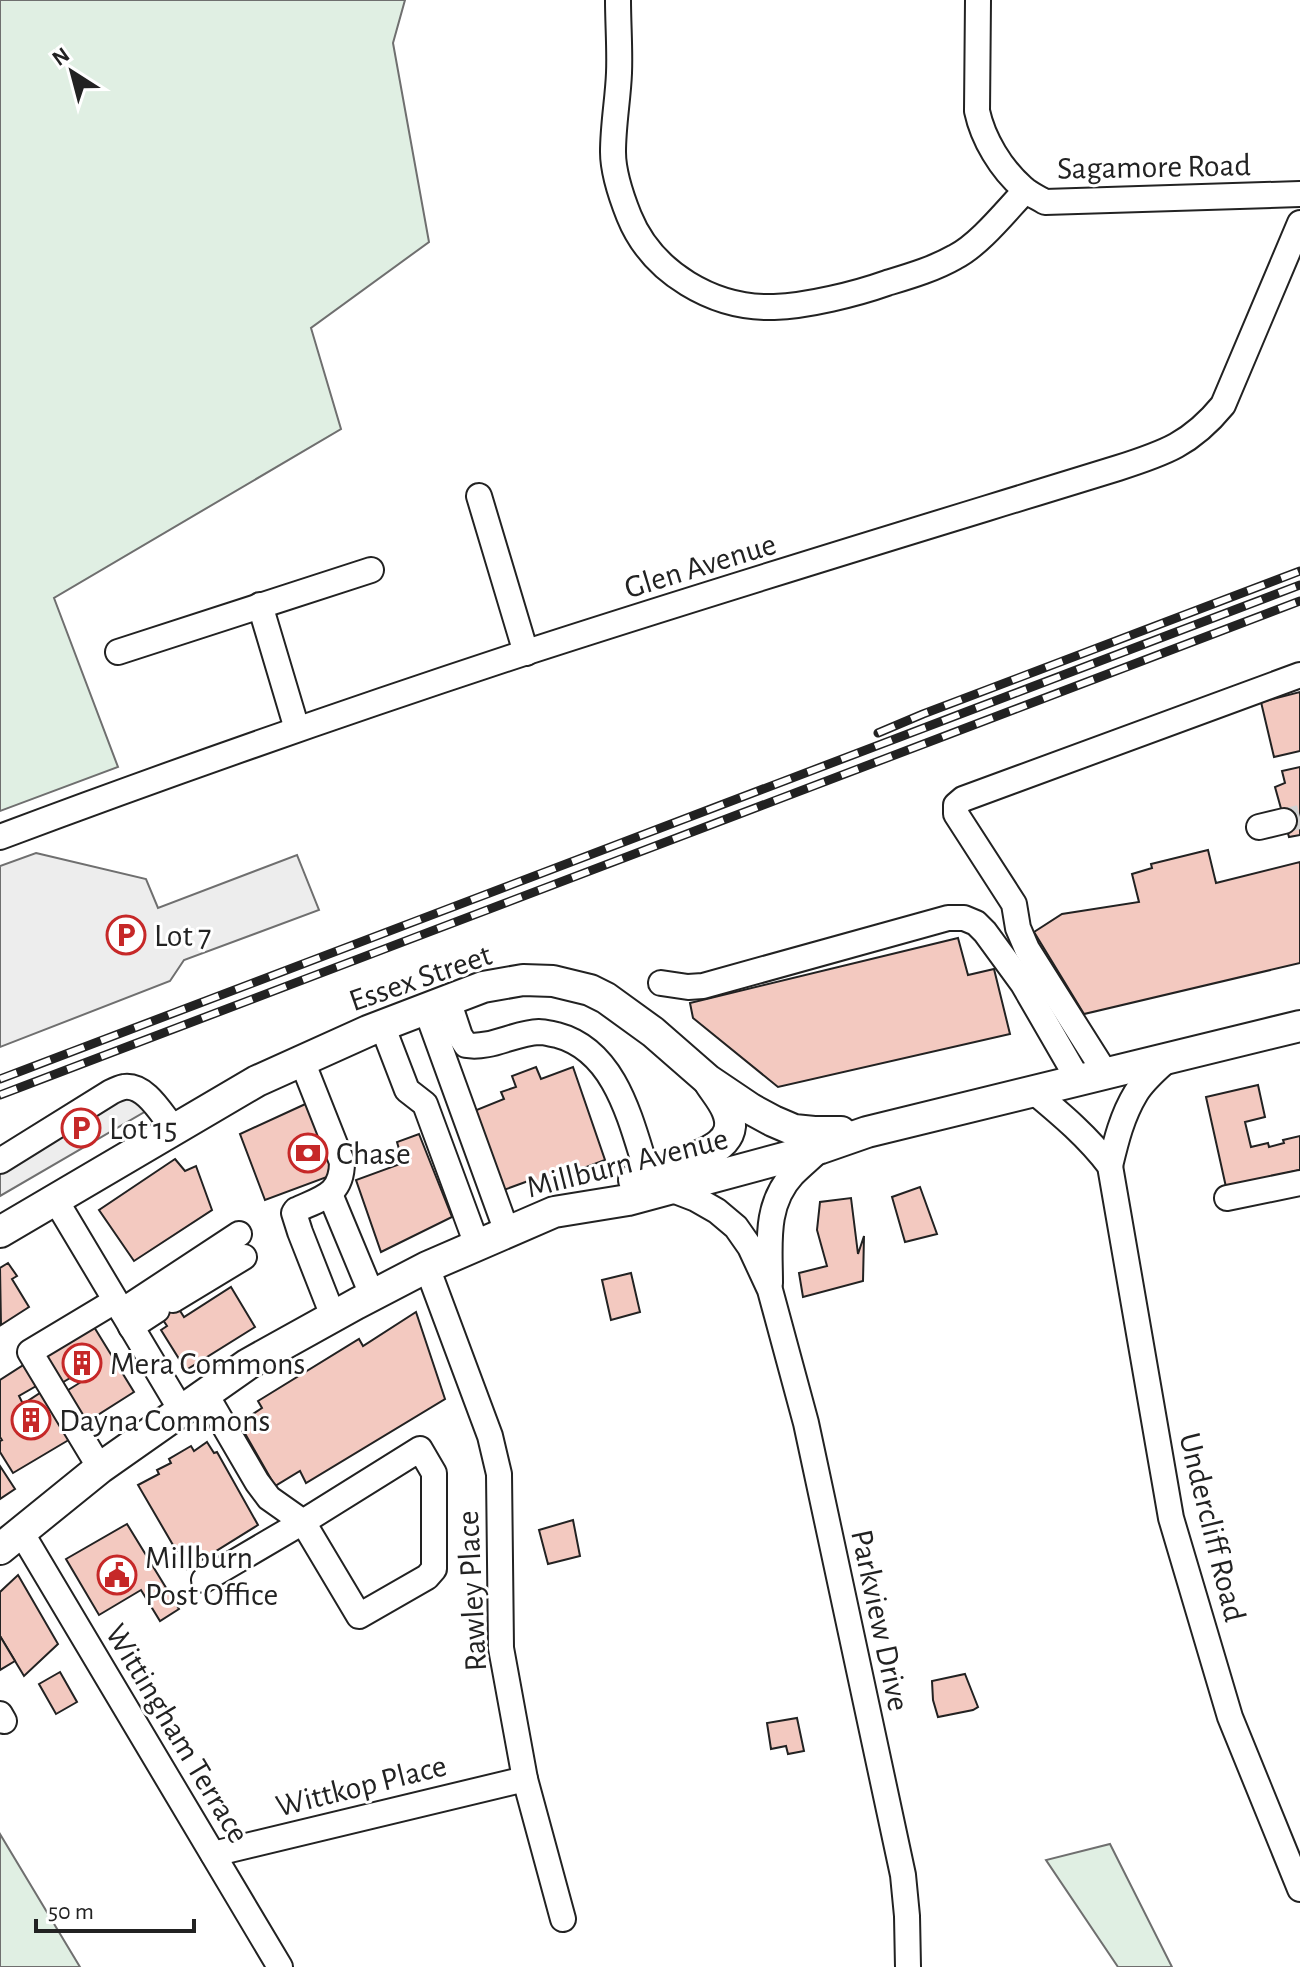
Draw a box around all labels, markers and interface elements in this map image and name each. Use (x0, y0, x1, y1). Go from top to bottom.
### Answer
north arrow (32, 32, 112, 112)
text: N (48, 43, 73, 70)
street label: Sagamore Road (1057, 149, 1251, 185)
street label: Glen Avenue (621, 528, 780, 604)
parking icon: Lot 7 (105, 914, 147, 956)
place label: Lot 7 (154, 920, 211, 952)
street label: Essex Street (345, 939, 496, 1017)
parking icon: Lot 15 (60, 1107, 102, 1149)
place label: Lot 15 (109, 1113, 177, 1145)
street label: Millburn Avenue (523, 1122, 731, 1203)
bank icon: Chase (287, 1132, 329, 1174)
place label: Chase (336, 1138, 411, 1170)
building icon: Mera Commons (61, 1342, 103, 1384)
place label: Mera Commons (110, 1348, 305, 1380)
building icon: Dayna Commons (10, 1399, 52, 1441)
place label: Dayna Commons (59, 1405, 270, 1437)
street label: Undercliff Road (1173, 1429, 1251, 1625)
street label: Rawley Place (452, 1510, 492, 1672)
street label: Parkview Drive (845, 1527, 915, 1714)
place label: Millburn Post Office (145, 1542, 278, 1611)
public building icon: Millburn Post Office (96, 1554, 138, 1596)
street label: Wittingham Terrace (99, 1619, 255, 1848)
street label: Wittkop Place (273, 1749, 450, 1823)
scale bar (36, 1883, 194, 1933)
text: 50 m (48, 1900, 94, 1924)

